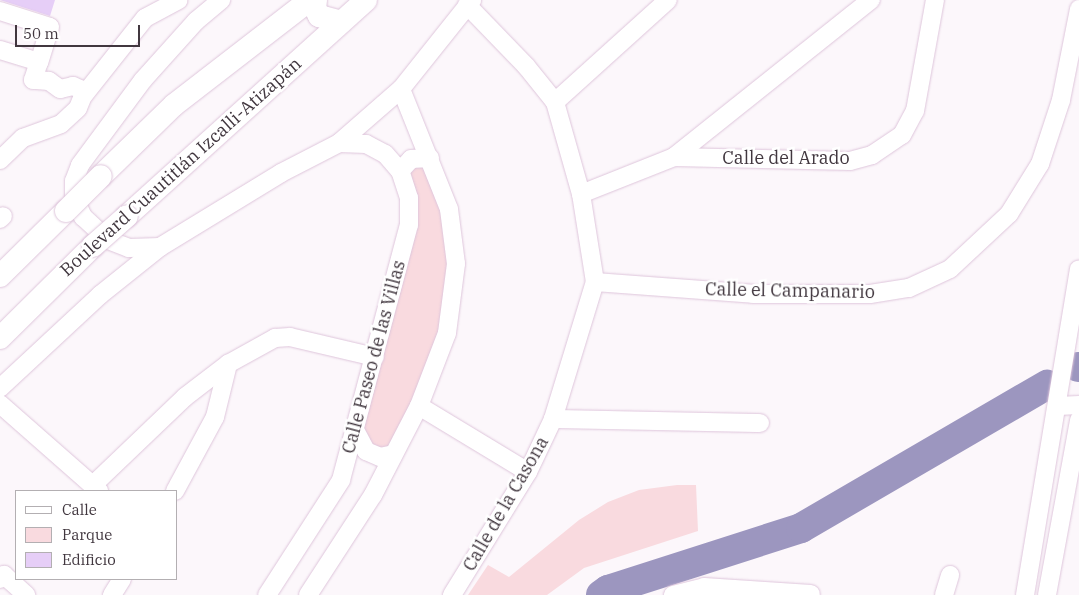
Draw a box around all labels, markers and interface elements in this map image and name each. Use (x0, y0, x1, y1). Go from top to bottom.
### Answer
scale bar (18, 15, 142, 47)
text: 50 m (23, 24, 59, 43)
street label: Boulevard Cuautitlán Izcalli-Atizapán (56, 53, 306, 281)
street label: Calle del Arado (722, 147, 850, 169)
street label: Calle Paseo de las Villas (338, 258, 410, 456)
street label: Calle el Campanario (705, 279, 875, 303)
street label: Calle de la Casona (459, 433, 553, 575)
legend (15, 490, 178, 580)
text: Calle (62, 500, 97, 519)
text: Parque (62, 525, 112, 544)
text: Edificio (62, 550, 116, 569)

